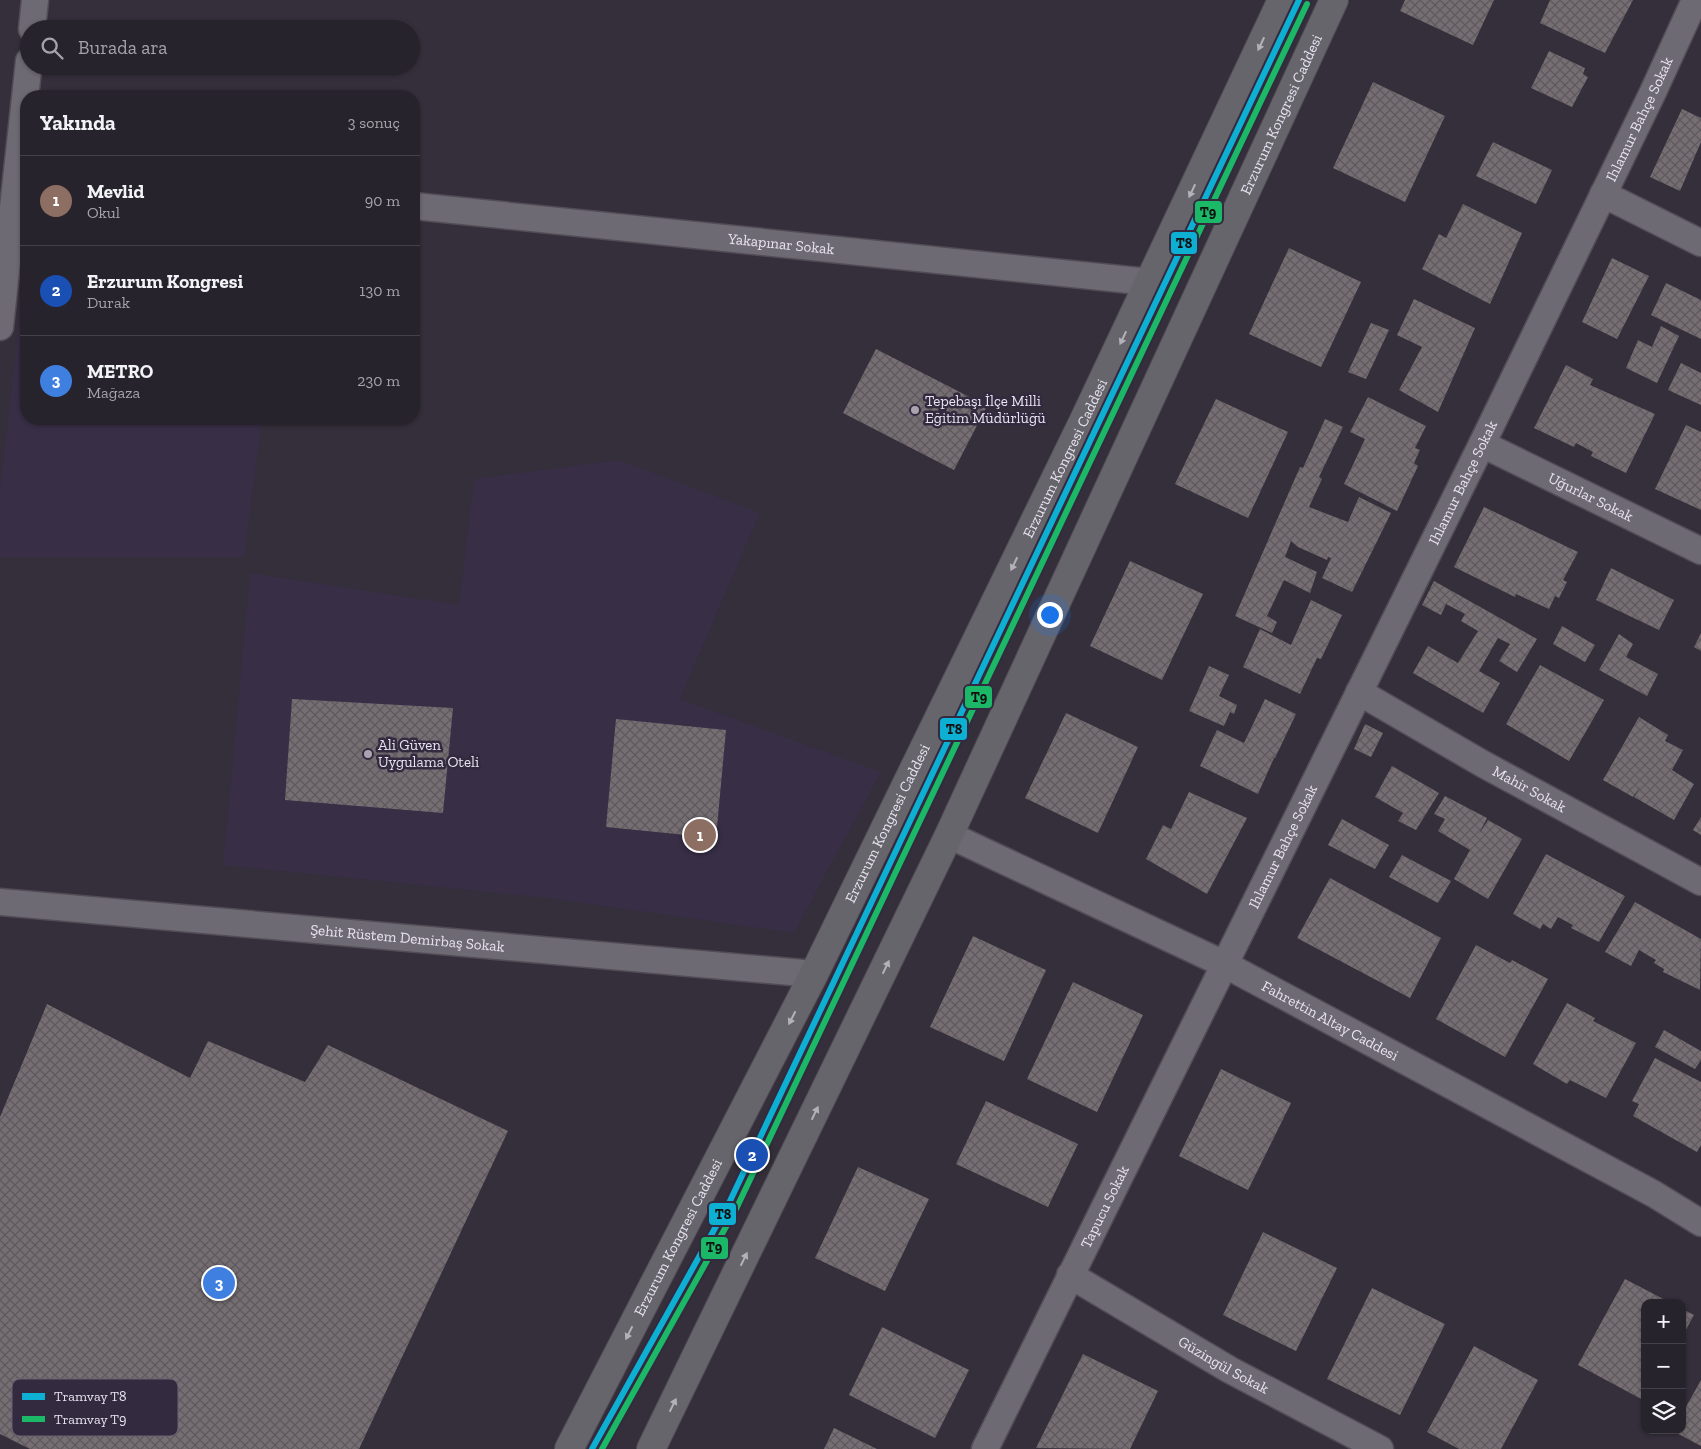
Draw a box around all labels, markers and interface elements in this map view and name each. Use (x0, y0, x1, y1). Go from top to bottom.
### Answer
search box (20, 20, 420, 75)
street label: Erzurum Kongresi Caddesi (1237, 31, 1326, 197)
icon: search (38, 34, 66, 62)
text: Burada ara (78, 36, 168, 59)
one-way arrow (1256, 37, 1264, 51)
street label: Ihlamur Bahçe Sokak (1602, 54, 1677, 185)
text: Yakında (40, 110, 116, 135)
text: 3 sonuç (348, 113, 400, 132)
text: Mevlid (87, 180, 144, 203)
one-way arrow (1187, 184, 1195, 198)
text: 1 (53, 191, 59, 210)
text: 90 m (365, 191, 400, 210)
line badge: T9 (1194, 200, 1223, 224)
text: Okul (87, 203, 120, 222)
text: T9 (1200, 204, 1217, 221)
street label: Yakapınar Sokak (726, 229, 835, 258)
line badge: T8 (1170, 231, 1198, 255)
text: T8 (1176, 235, 1193, 252)
text: Erzurum Kongresi (87, 270, 243, 293)
text: 2 (52, 281, 60, 300)
text: 130 m (359, 281, 400, 300)
text: Durak (87, 293, 130, 312)
one-way arrow (1118, 331, 1126, 345)
text: METRO (87, 360, 153, 383)
text: 3 (52, 371, 60, 390)
text: 230 m (357, 371, 400, 390)
street label: Erzurum Kongresi Caddesi (1019, 376, 1111, 541)
text: Mağaza (87, 383, 140, 402)
place label: Tepebaşı İlçe Milli Eğitim Müdürlüğü (925, 392, 1046, 427)
marker: Tepebaşı İlçe Milli Eğitim Müdürlüğü (909, 404, 921, 416)
street label: Ihlamur Bahçe Sokak (1425, 418, 1501, 548)
street label: Uğurlar Sokak (1545, 469, 1636, 526)
one-way arrow (1010, 557, 1018, 571)
your location (1037, 602, 1063, 628)
line badge: T9 (964, 685, 993, 709)
text: T9 (971, 689, 988, 706)
line badge: T8 (939, 717, 968, 741)
text: T8 (946, 721, 963, 738)
place label: Ali Güven Uygulama Oteli (378, 736, 479, 771)
street label: Erzurum Kongresi Caddesi (841, 741, 934, 906)
marker: Ali Güven Uygulama Oteli (362, 748, 374, 760)
street label: Mahir Sokak (1489, 762, 1569, 816)
street label: Ihlamur Bahçe Sokak (1245, 781, 1321, 912)
pin: 1 (684, 816, 716, 854)
street label: Şehit Rüstem Demirbaş Sokak (310, 920, 505, 956)
one-way arrow (882, 960, 890, 974)
street label: Fahrettin Altay Caddesi (1259, 977, 1401, 1065)
one-way arrow (788, 1010, 796, 1025)
one-way arrow (811, 1106, 819, 1120)
pin: 2 (736, 1136, 768, 1174)
street label: Erzurum Kongresi Caddesi (630, 1156, 726, 1319)
street label: Tapucu Sokak (1077, 1162, 1133, 1251)
line badge: T8 (708, 1202, 737, 1226)
text: T8 (715, 1206, 732, 1223)
line badge: T9 (700, 1236, 729, 1260)
text: T9 (706, 1239, 723, 1256)
one-way arrow (740, 1252, 748, 1266)
pin: 3 (203, 1264, 235, 1302)
map controls (1641, 1299, 1686, 1434)
button: + (1641, 1299, 1686, 1344)
one-way arrow (625, 1326, 633, 1340)
street label: Güzingül Sokak (1175, 1332, 1272, 1398)
button: − (1641, 1344, 1686, 1389)
legend (12, 1379, 178, 1436)
text: Tramvay T8 (54, 1388, 126, 1405)
button: layers (1641, 1389, 1686, 1434)
one-way arrow (669, 1398, 677, 1412)
text: Tramvay T9 (54, 1411, 126, 1428)

